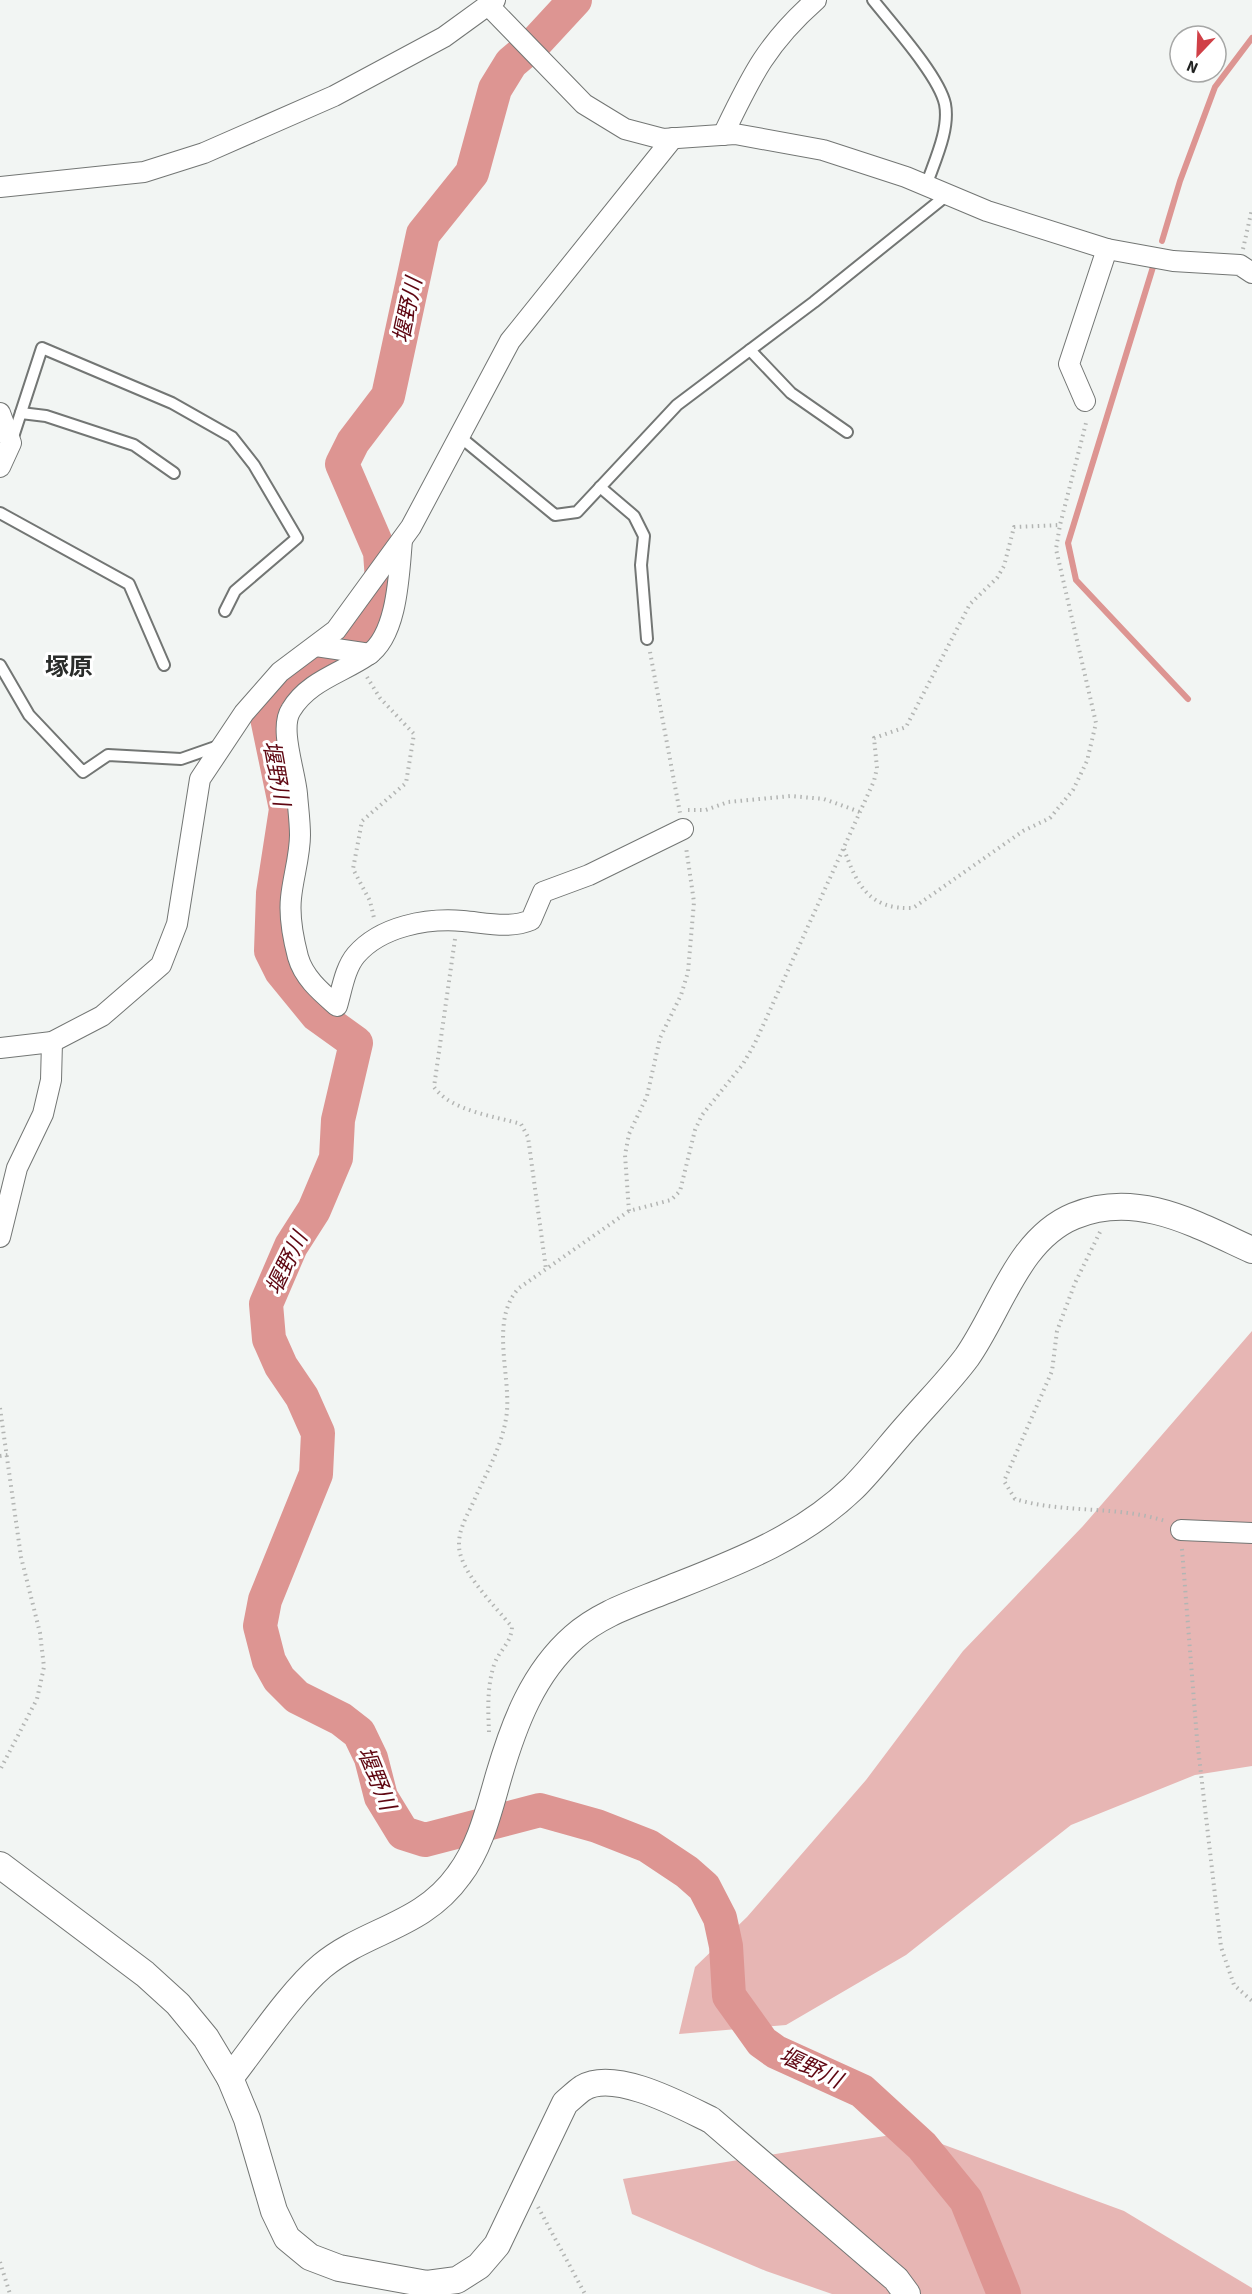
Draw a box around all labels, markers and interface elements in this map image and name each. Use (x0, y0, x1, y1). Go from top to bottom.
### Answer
north arrow (1168, 24, 1228, 84)
text: N (1183, 55, 1202, 79)
water label: 堰野川 (385, 273, 431, 346)
district label: 塚原 (45, 650, 93, 685)
water label: 堰野川 (255, 738, 298, 810)
water label: 堰野川 (258, 1225, 317, 1300)
water label: 堰野川 (349, 1742, 404, 1817)
water label: 堰野川 (774, 2039, 849, 2097)

